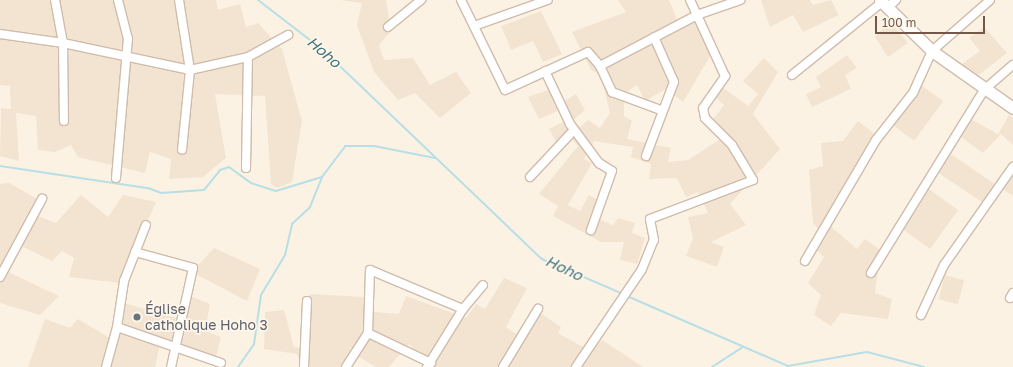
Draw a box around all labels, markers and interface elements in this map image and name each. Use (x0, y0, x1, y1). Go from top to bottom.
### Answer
scale bar (877, 8, 987, 34)
text: 100 m (882, 15, 916, 30)
water label: Hoho (304, 33, 344, 71)
water label: Hoho (543, 252, 585, 284)
place label: Église catholique Hoho 3 (145, 301, 268, 334)
marker: Église catholique Hoho 3 (132, 312, 142, 322)

